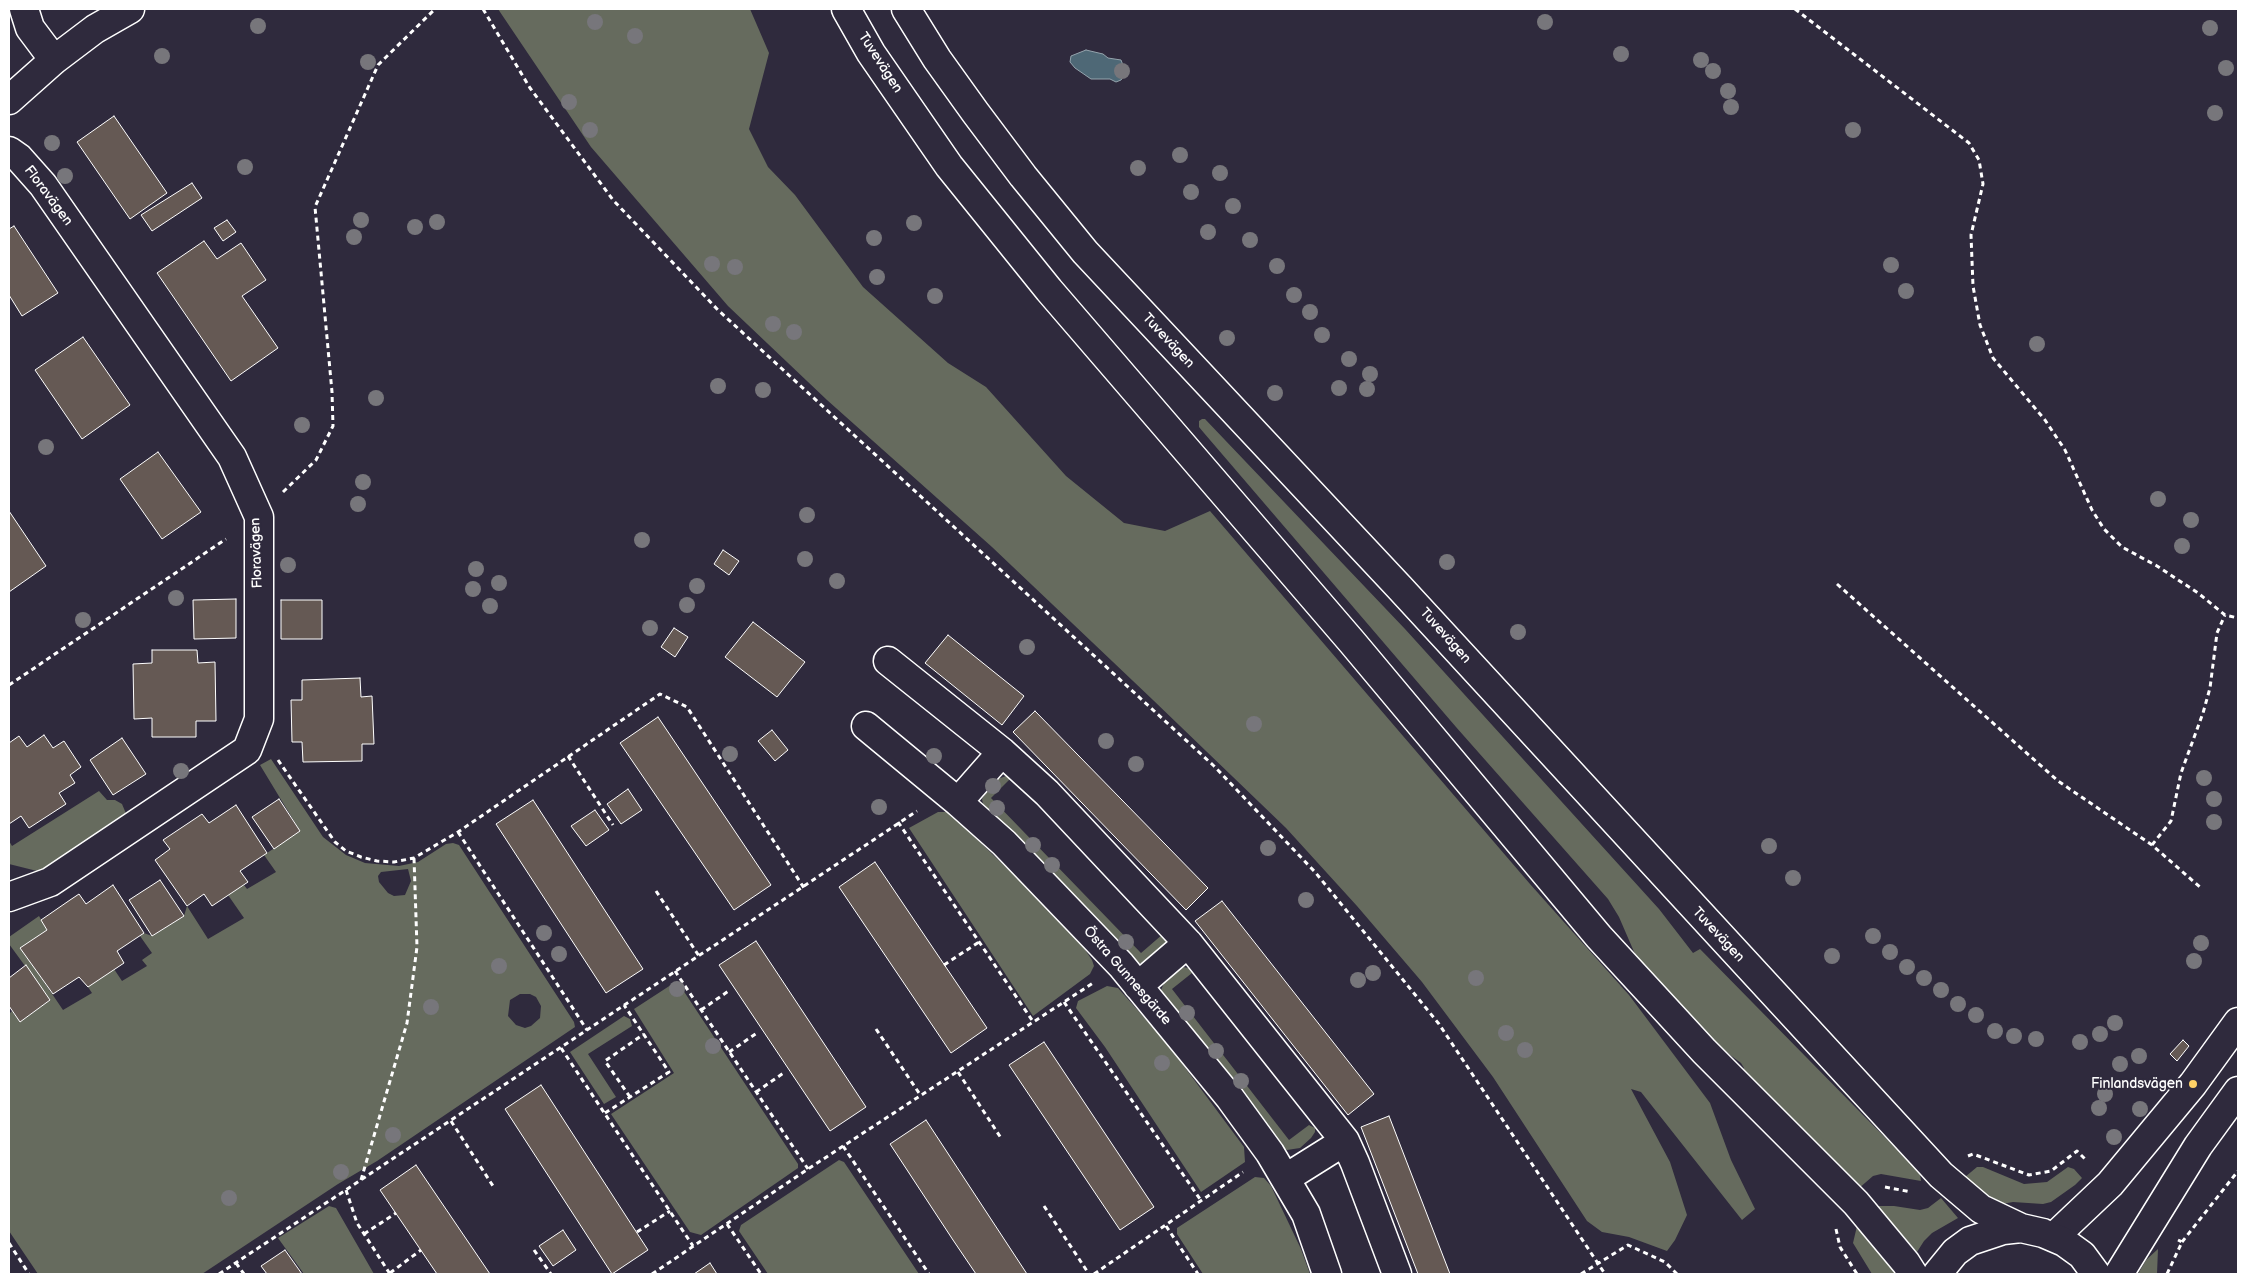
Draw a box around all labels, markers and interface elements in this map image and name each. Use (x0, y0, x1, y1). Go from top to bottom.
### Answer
street label: Tuvevägen (854, 30, 906, 96)
street label: Floravägen (20, 163, 76, 229)
street label: Tuvevägen (1138, 310, 1198, 372)
street label: Floravägen (247, 517, 267, 589)
street label: Tuvevägen (1416, 605, 1474, 667)
street label: Tuvevägen (1688, 904, 1748, 966)
street label: Östra Gunnesgärde (1080, 923, 1174, 1029)
place label: Finlandsvägen (2091, 1076, 2183, 1092)
marker: Finlandsvägen (2187, 1078, 2199, 1090)

